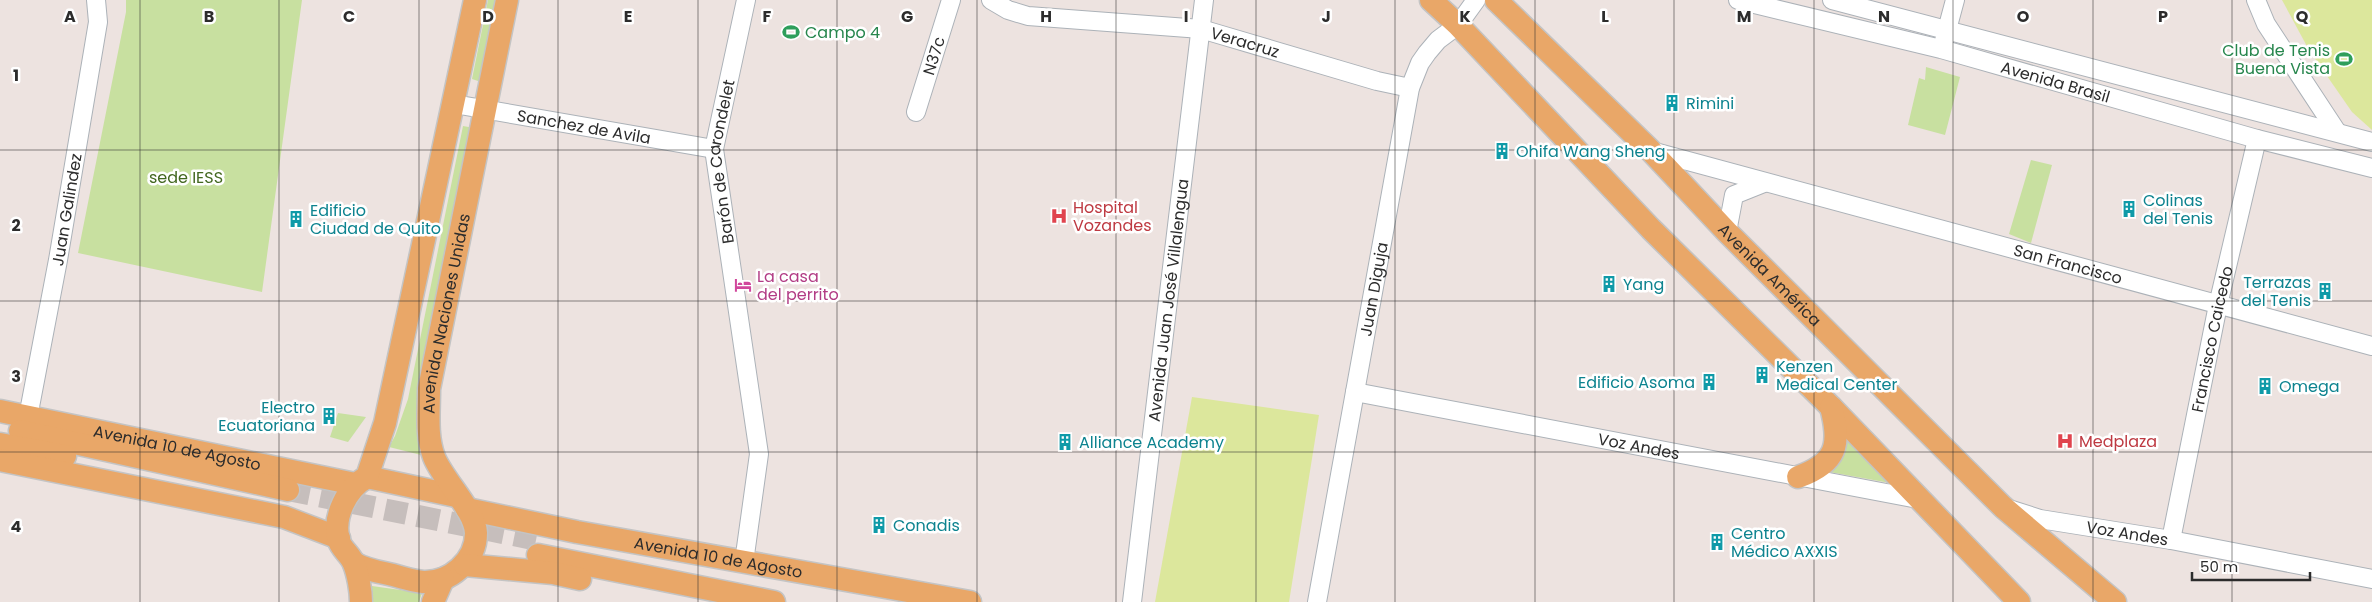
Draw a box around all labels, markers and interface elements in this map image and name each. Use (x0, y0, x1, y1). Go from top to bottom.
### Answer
text: A (64, 5, 76, 28)
text: B (204, 5, 214, 28)
text: C (343, 5, 355, 28)
text: D (482, 5, 494, 28)
text: E (624, 5, 632, 28)
text: F (763, 5, 772, 28)
text: G (901, 5, 913, 28)
text: H (1040, 5, 1052, 28)
text: I (1184, 5, 1188, 28)
text: J (1321, 5, 1331, 28)
text: K (1459, 5, 1471, 28)
text: L (1601, 5, 1609, 28)
text: M (1737, 5, 1751, 28)
text: N (1878, 5, 1890, 28)
text: O (2017, 5, 2030, 28)
text: P (2158, 5, 2168, 28)
text: Q (2296, 5, 2309, 28)
place label: Campo 4 (805, 21, 880, 44)
street label: Veracruz (1208, 21, 1282, 63)
sports icon: Campo 4 (781, 22, 801, 42)
street label: N37c (917, 33, 950, 78)
place label: Club de Tenis Buena Vista (2222, 39, 2330, 80)
sports icon: Club de Tenis Buena Vista (2334, 49, 2354, 69)
street label: Avenida Brasil (1998, 55, 2113, 108)
text: 1 (13, 64, 19, 87)
street label: Barón de Carondelet (702, 77, 740, 245)
place label: Rimini (1686, 92, 1734, 115)
building icon: Rimini (1662, 93, 1682, 113)
street label: Sanchez de Avila (515, 104, 653, 149)
place label: Ohifa Wang Sheng (1516, 140, 1665, 163)
building icon: Ohifa Wang Sheng (1492, 141, 1512, 161)
street label: Juan Galindez (46, 152, 87, 268)
park label: sede IESS (149, 166, 223, 189)
street label: Avenida Juan José Villalengua (1142, 177, 1194, 423)
place label: Colinas del Tenis (2143, 189, 2213, 230)
place label: Hospital Vozandes (1073, 196, 1151, 237)
place label: Edificio Ciudad de Quito (310, 199, 441, 240)
building icon: Colinas del Tenis (2119, 199, 2139, 219)
hospital icon: Hospital Vozandes (1049, 206, 1069, 226)
building icon: Edificio Ciudad de Quito (286, 209, 306, 229)
street label: Avenida Naciones Unidas (417, 211, 475, 414)
text: 2 (11, 214, 21, 237)
street label: Avenida América (1713, 218, 1827, 331)
street label: San Francisco (2011, 238, 2125, 289)
street label: Juan Diguja (1354, 240, 1393, 338)
street label: Francisco Caicedo (2185, 263, 2238, 414)
place label: La casa del perrito (757, 265, 839, 306)
place label: Terrazas del Tenis (2241, 271, 2311, 312)
place label: Yang (1623, 273, 1664, 296)
building icon: Yang (1599, 274, 1619, 294)
hotel icon: La casa del perrito (733, 275, 753, 295)
building icon: Terrazas del Tenis (2315, 281, 2335, 301)
place label: Kenzen Medical Center (1776, 355, 1897, 396)
text: 3 (11, 365, 21, 388)
building icon: Kenzen Medical Center (1752, 365, 1772, 385)
place label: Edificio Asoma (1578, 371, 1695, 394)
building icon: Edificio Asoma (1699, 372, 1719, 392)
place label: Omega (2279, 375, 2340, 398)
building icon: Omega (2255, 376, 2275, 396)
place label: Electro Ecuatoriana (218, 396, 315, 437)
building icon: Electro Ecuatoriana (319, 406, 339, 426)
street label: Avenida 10 de Agosto (91, 419, 263, 476)
street label: Voz Andes (1596, 427, 1682, 465)
place label: Medplaza (2079, 430, 2157, 453)
place label: Alliance Academy (1079, 431, 1224, 454)
hospital icon: Medplaza (2055, 431, 2075, 451)
building icon: Alliance Academy (1055, 432, 1075, 452)
place label: Conadis (893, 514, 960, 537)
text: 4 (11, 515, 22, 538)
building icon: Conadis (869, 515, 889, 535)
street label: Voz Andes (2085, 515, 2170, 551)
place label: Centro Médico AXXIS (1731, 522, 1838, 563)
street label: Avenida 10 de Agosto (632, 531, 804, 583)
building icon: Centro Médico AXXIS (1707, 532, 1727, 552)
scale bar (2192, 550, 2310, 582)
text: 50 m (2200, 556, 2238, 577)

